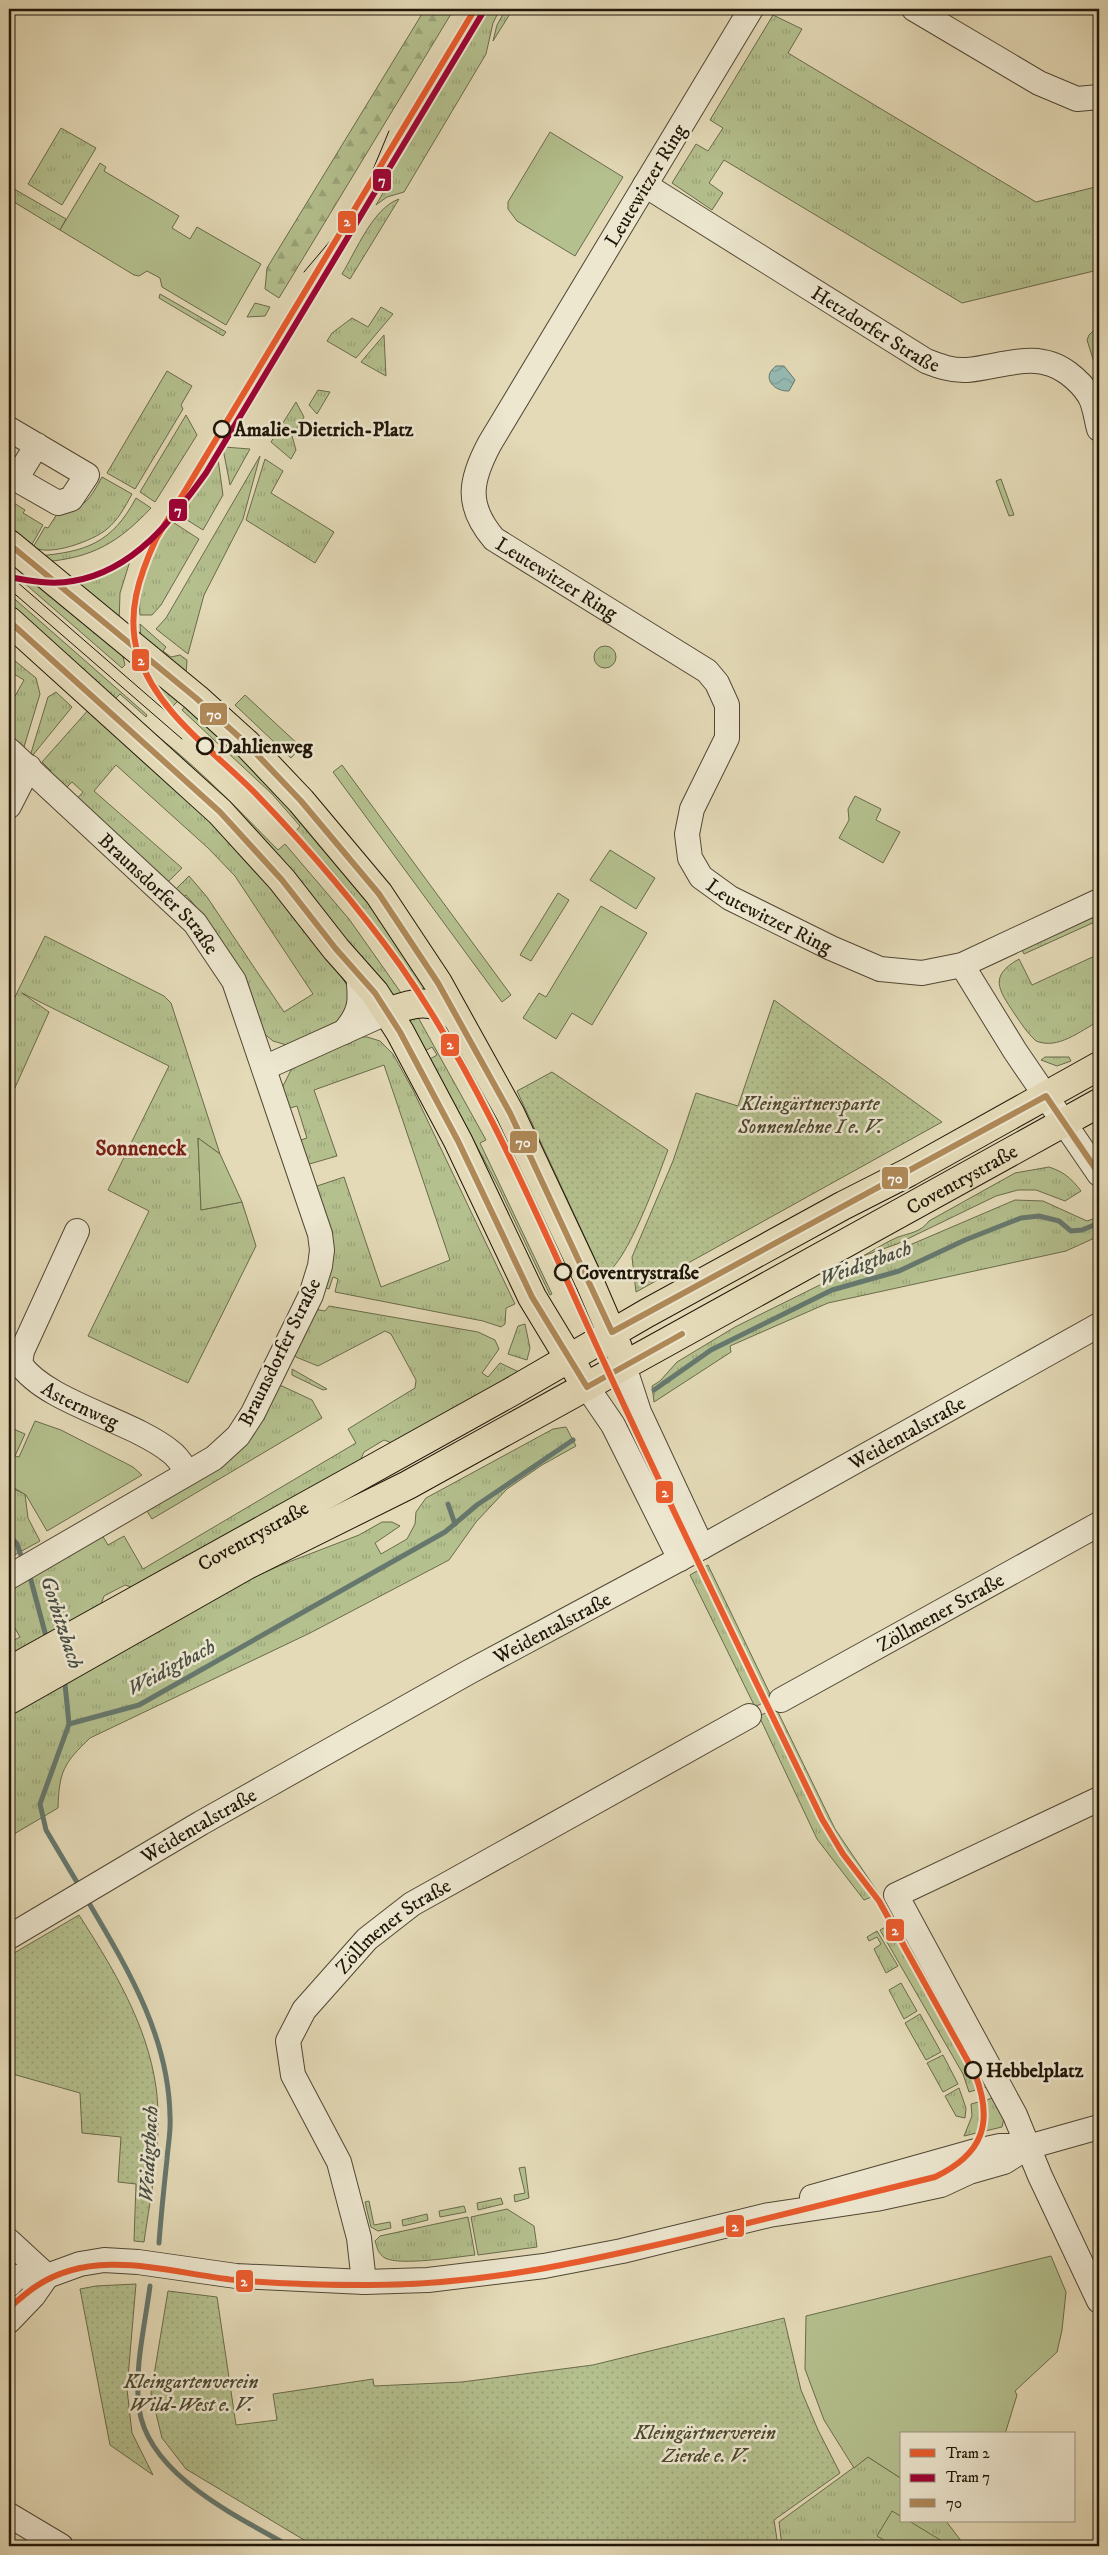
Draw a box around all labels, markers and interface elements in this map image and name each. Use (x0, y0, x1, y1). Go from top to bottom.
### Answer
street label: Leutewitzer Ring (600, 120, 693, 252)
line badge: 7 (372, 168, 392, 192)
text: 7 (378, 172, 386, 190)
line badge: 2 (337, 210, 357, 234)
text: 2 (344, 213, 352, 231)
street label: Hetzdorfer Straße (806, 281, 943, 379)
place label: Amalie-Dietrich-Platz (233, 418, 414, 443)
marker: Amalie-Dietrich-Platz (213, 420, 231, 438)
line badge: 7 (168, 498, 188, 522)
text: 7 (174, 502, 182, 520)
street label: Leutewitzer Ring (491, 532, 622, 627)
line badge: 2 (131, 648, 150, 672)
text: 2 (138, 652, 146, 670)
line badge: 70 (199, 702, 228, 726)
text: 70 (207, 706, 222, 724)
place label: Dahlienweg (218, 735, 314, 760)
marker: Dahlienweg (196, 737, 214, 755)
street label: Braunsdorfer Straße (92, 828, 224, 960)
street label: Leutewitzer Ring (701, 874, 836, 961)
line badge: 2 (440, 1033, 460, 1057)
text: 2 (447, 1036, 455, 1054)
park label: Kleingärtnersparte Sonnenlehne I e. V. (737, 1092, 883, 1140)
line badge: 70 (509, 1130, 538, 1154)
text: 70 (516, 1134, 531, 1152)
district label: Sonneneck (96, 1136, 187, 1162)
street label: Coventrystraße (902, 1140, 1022, 1221)
line badge: 70 (881, 1166, 909, 1190)
text: 70 (888, 1170, 903, 1188)
water label: Weidigtbach (816, 1235, 915, 1293)
place label: Coventrystraße (576, 1261, 700, 1286)
marker: Coventrystraße (554, 1263, 572, 1281)
street label: Braunsdorfer Straße (234, 1274, 327, 1431)
street label: Asternweg (36, 1377, 123, 1435)
street label: Weidentalstraße (844, 1391, 970, 1477)
line badge: 2 (655, 1480, 674, 1504)
text: 2 (662, 1484, 670, 1502)
street label: Coventrystraße (194, 1496, 314, 1578)
street label: Zöllmener Straße (873, 1568, 1009, 1658)
water label: Gorbitzbach (34, 1573, 88, 1672)
street label: Weidentalstraße (489, 1587, 616, 1671)
water label: Weidigtbach (123, 1634, 220, 1702)
street label: Weidentalstraße (136, 1783, 262, 1870)
street label: Zöllmener Straße (331, 1874, 456, 1980)
line badge: 2 (885, 1918, 905, 1942)
text: 2 (892, 1922, 900, 1940)
place label: Hebbelplatz (986, 2059, 1084, 2084)
marker: Hebbelplatz (964, 2061, 982, 2079)
water label: Weidigtbach (133, 2105, 165, 2203)
line badge: 2 (725, 2214, 745, 2238)
text: 2 (732, 2218, 740, 2236)
line badge: 2 (235, 2269, 254, 2293)
text: 2 (241, 2273, 249, 2291)
park label: Kleingartenverein Wild-West e. V. (123, 2370, 258, 2418)
park label: Kleingärtnerverein Zierde e. V. (633, 2421, 776, 2469)
legend (900, 2432, 1076, 2522)
text: Tram 2 (946, 2444, 990, 2463)
text: Tram 7 (946, 2468, 990, 2487)
text: 70 (946, 2494, 962, 2513)

